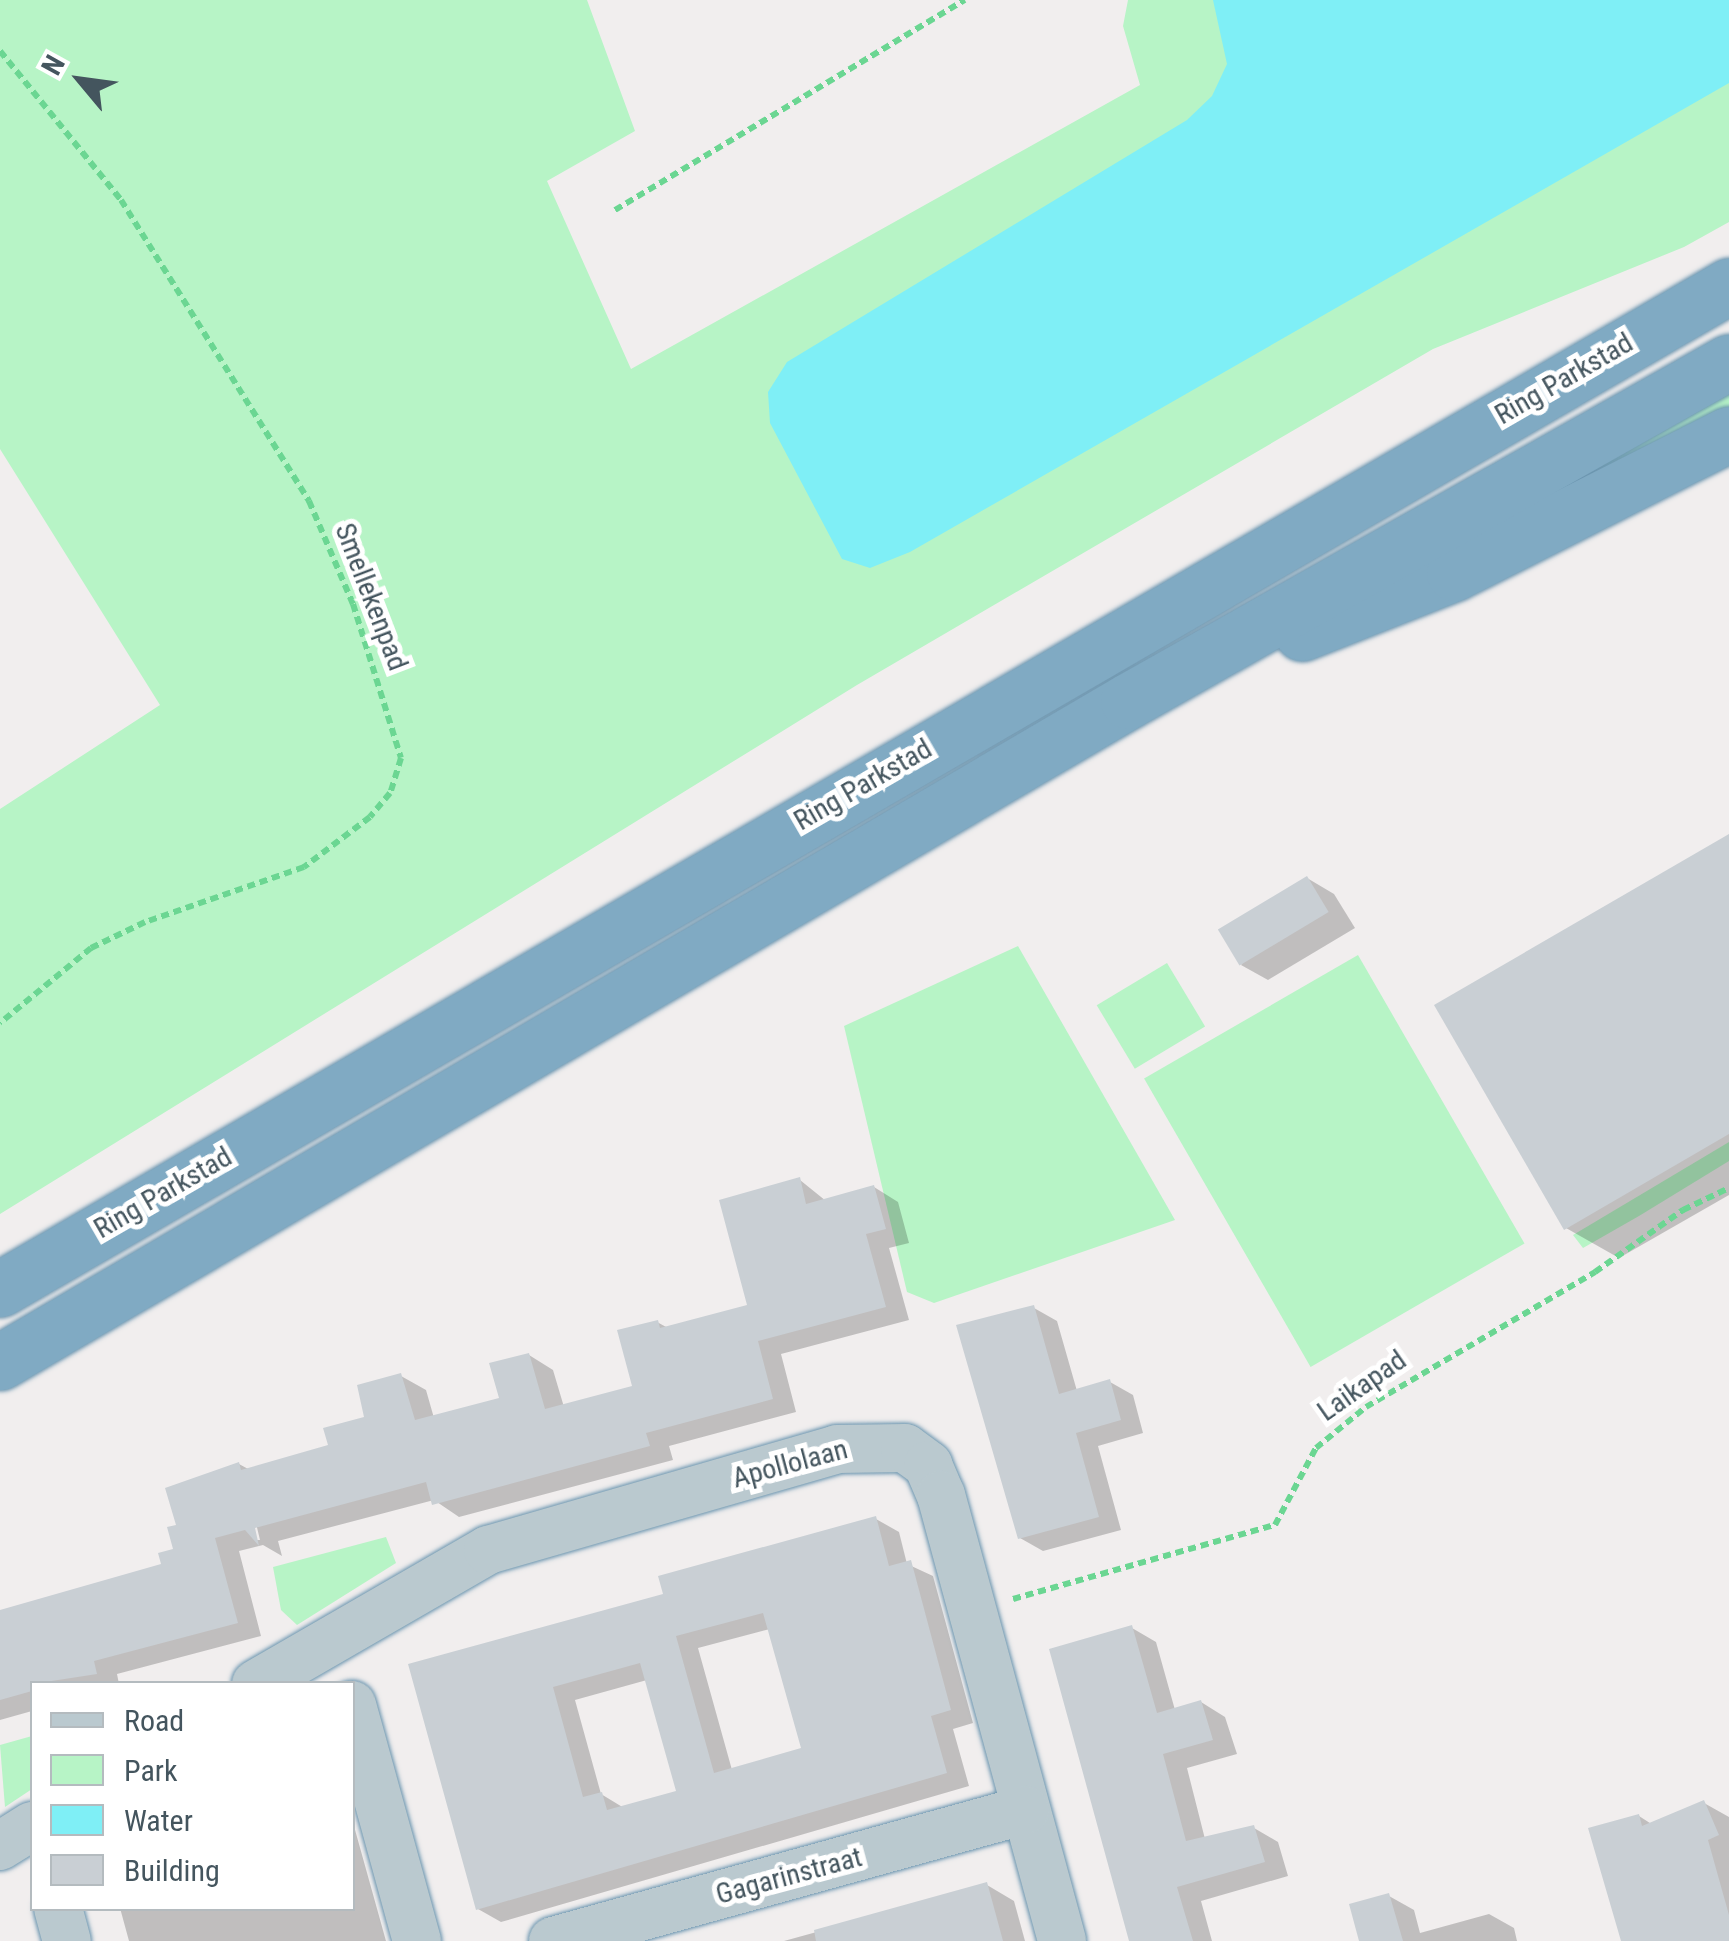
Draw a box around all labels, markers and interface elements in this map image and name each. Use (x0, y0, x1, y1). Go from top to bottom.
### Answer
north arrow (30, 30, 130, 130)
text: N (35, 50, 72, 81)
street label: Ring Parkstad (1489, 326, 1639, 432)
street label: Smellekenpad (328, 519, 414, 675)
street label: Ring Parkstad (788, 732, 938, 838)
street label: Ring Parkstad (88, 1140, 238, 1246)
street label: Laikapad (1311, 1343, 1413, 1429)
street label: Apollolaan (729, 1433, 851, 1495)
legend (30, 1681, 355, 1911)
text: Road (124, 1703, 184, 1738)
text: Park (124, 1753, 178, 1788)
text: Water (124, 1803, 193, 1838)
street label: Gagarinstraat (712, 1840, 866, 1912)
text: Building (124, 1853, 220, 1888)

